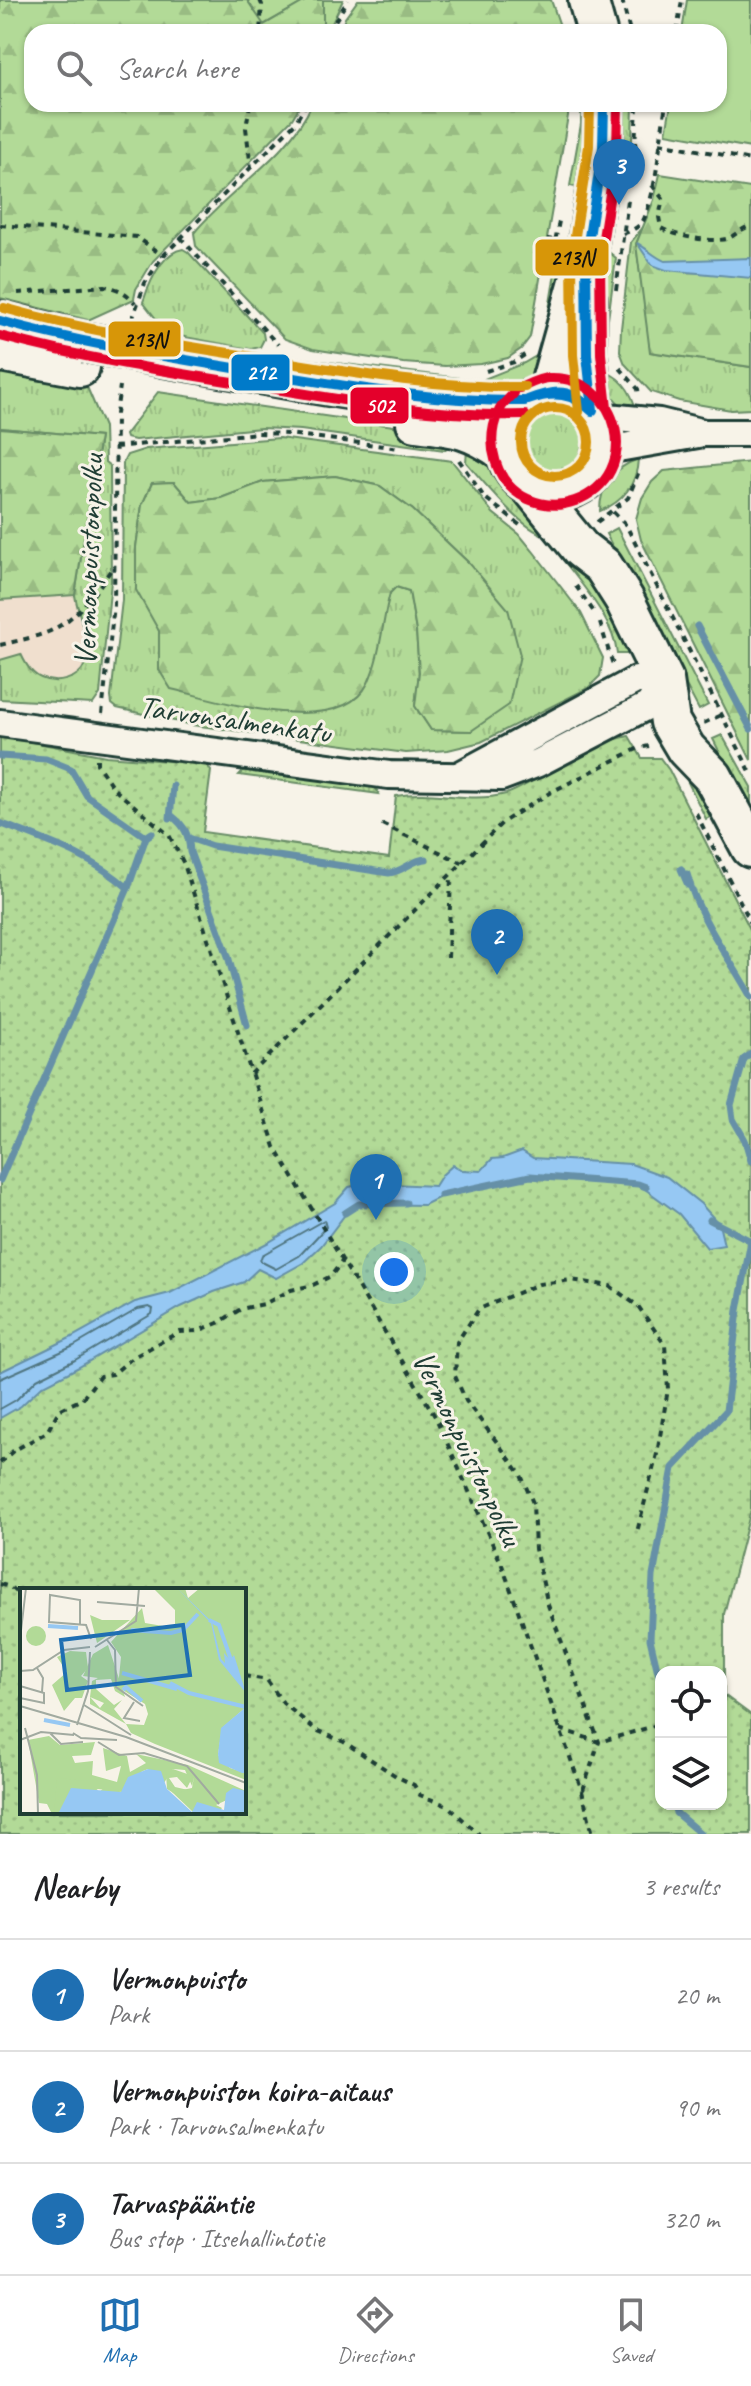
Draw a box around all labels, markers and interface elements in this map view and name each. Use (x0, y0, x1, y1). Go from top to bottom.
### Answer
search box (24, 24, 727, 112)
icon: search (52, 46, 96, 90)
text: Search here (116, 49, 238, 87)
pin: 3 (593, 139, 645, 205)
line badge: 213N (534, 238, 610, 277)
text: 213N (550, 244, 597, 272)
line badge: 213N (107, 320, 182, 358)
text: 213N (123, 326, 170, 354)
line badge: 212 (230, 353, 291, 392)
text: 212 (246, 359, 278, 387)
line badge: 502 (349, 386, 410, 425)
text: 502 (365, 392, 397, 420)
street label: Vermonpuistonpolku (64, 451, 113, 667)
street label: Tarvonsalmenkatu (137, 686, 335, 754)
pin: 2 (471, 909, 523, 975)
pin: 1 (350, 1154, 402, 1220)
your location (374, 1252, 414, 1292)
street label: Vermonpuistonpolku (403, 1344, 533, 1554)
inset map (20, 1588, 246, 1814)
map controls (655, 1666, 727, 1810)
button: locate (655, 1666, 727, 1738)
button: layers (655, 1738, 727, 1810)
text: Nearby (32, 1865, 118, 1908)
text: 3 results (643, 1870, 719, 1903)
text: Vermonpuisto (108, 1960, 245, 1998)
text: 1 (52, 1979, 64, 2012)
text: 20 m (675, 1979, 719, 2012)
text: Park (108, 1998, 149, 2031)
text: Vermonpuiston koira-aitaus (108, 2072, 390, 2110)
text: 2 (52, 2091, 64, 2124)
text: 90 m (675, 2091, 719, 2124)
text: Park · Tarvonsalmenkatu (108, 2110, 323, 2143)
text: Tarvaspääntie (108, 2184, 253, 2222)
text: 3 (52, 2203, 64, 2236)
text: 320 m (663, 2203, 719, 2236)
text: Bus stop · Itsehallintotie (108, 2222, 324, 2255)
tab: Map (98, 2293, 142, 2369)
tab: Directions (337, 2293, 414, 2369)
tab: Saved (609, 2293, 653, 2369)

